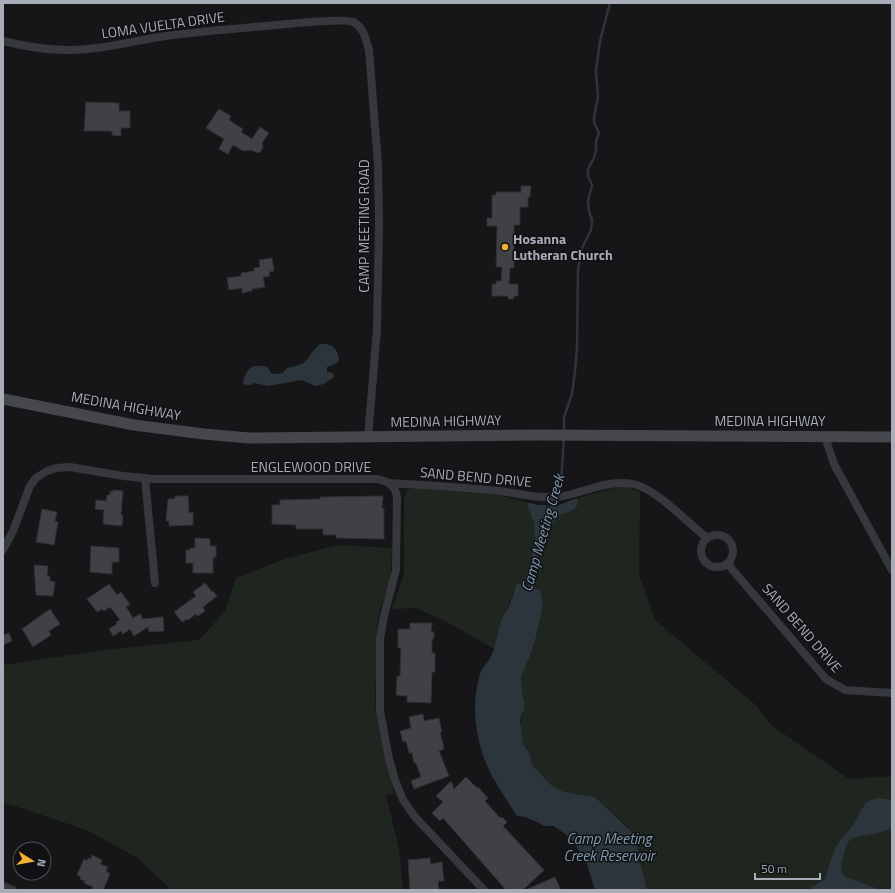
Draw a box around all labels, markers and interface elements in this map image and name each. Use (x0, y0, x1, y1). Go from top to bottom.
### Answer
street label: LOMA VUELTA DRIVE (100, 5, 226, 44)
street label: CAMP MEETING ROAD (353, 159, 374, 293)
place label: Hosanna Lutheran Church (513, 228, 613, 265)
marker: Hosanna Lutheran Church (500, 242, 510, 252)
street label: MEDINA HIGHWAY (70, 386, 183, 426)
street label: MEDINA HIGHWAY (390, 409, 502, 432)
street label: MEDINA HIGHWAY (714, 410, 826, 431)
street label: ENGLEWOOD DRIVE (251, 456, 371, 477)
street label: SAND BEND DRIVE (419, 461, 533, 492)
water label: Camp Meeting Creek (515, 469, 571, 594)
street label: SAND BEND DRIVE (758, 578, 847, 677)
water label: Camp Meeting Creek Reservoir (563, 827, 657, 867)
north arrow (12, 841, 52, 881)
scale bar (755, 855, 820, 881)
text: N (33, 858, 50, 868)
text: 50 m (761, 859, 787, 878)

